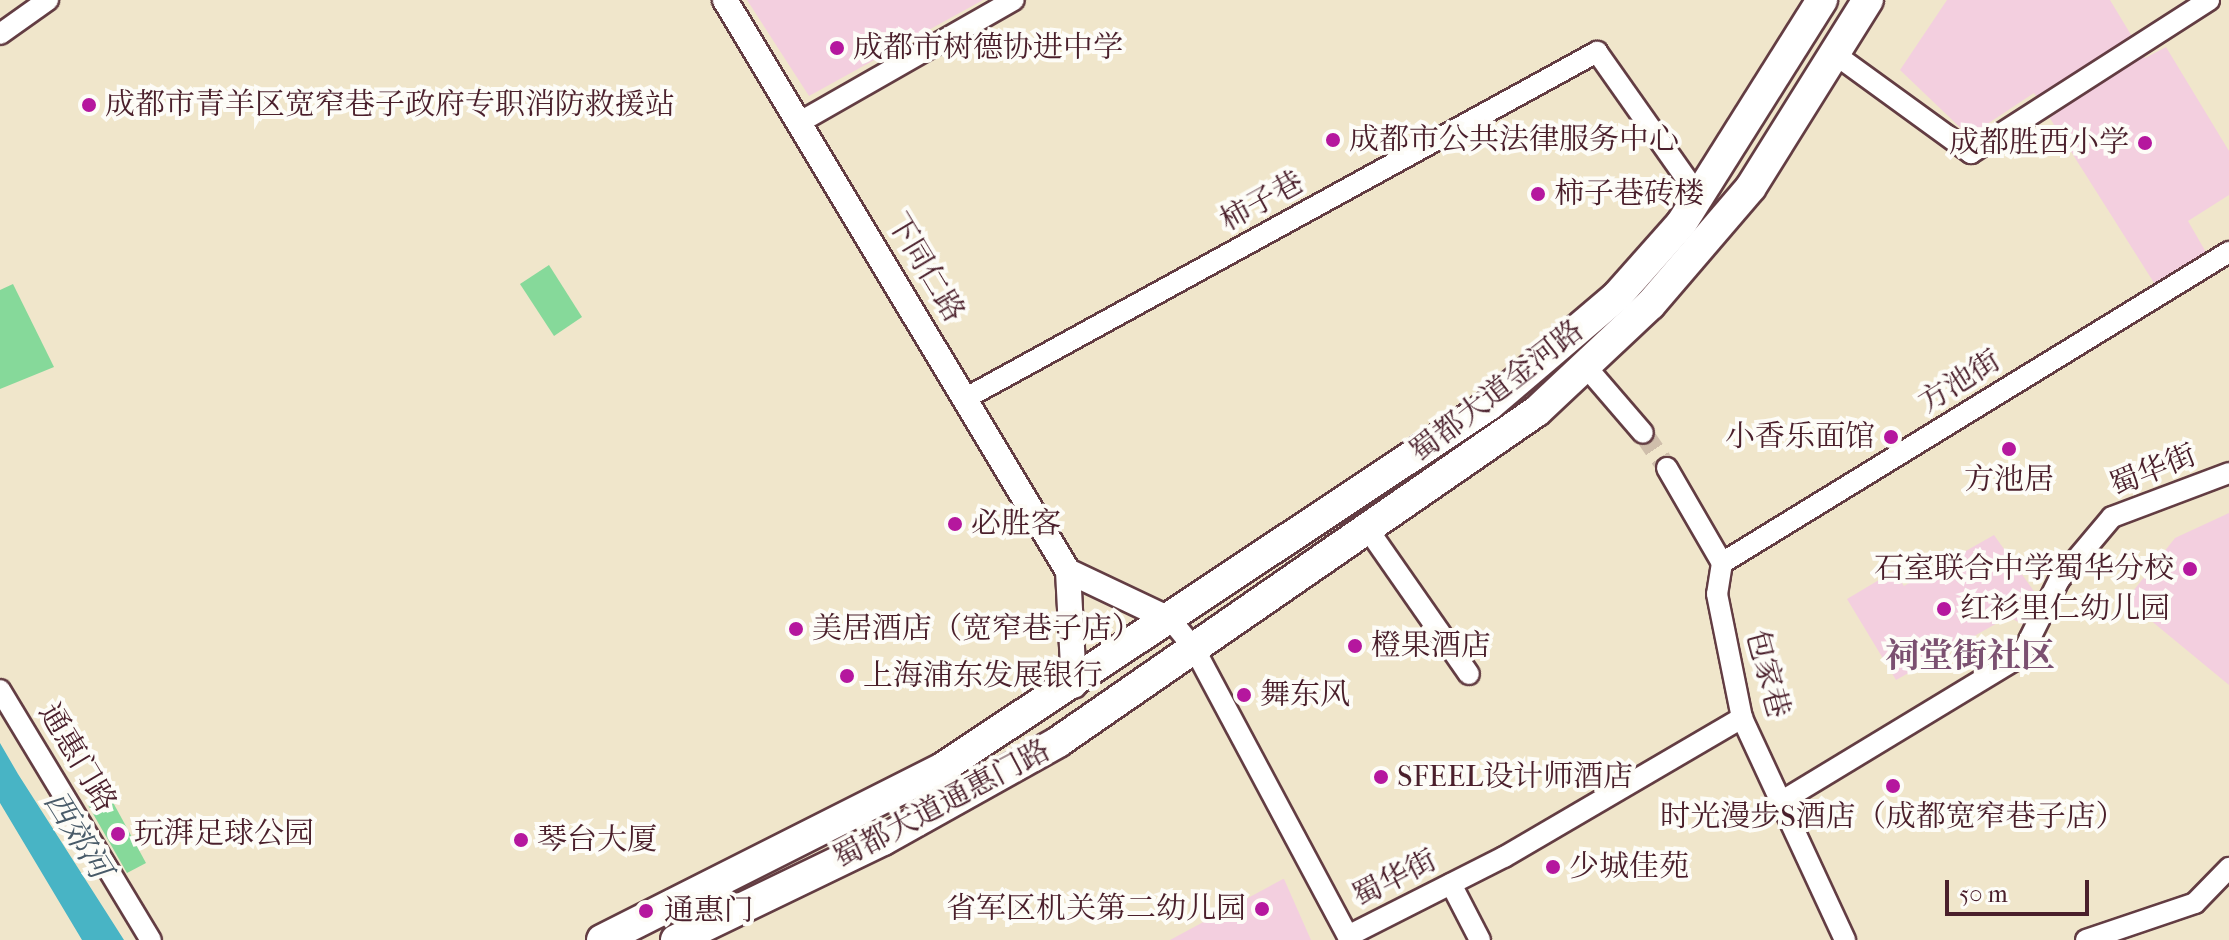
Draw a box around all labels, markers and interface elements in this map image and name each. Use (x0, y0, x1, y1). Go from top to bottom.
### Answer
place label: 成都市树德协进中学 (853, 30, 1123, 66)
marker: 成都市树德协进中学 (828, 39, 846, 57)
place label: 成都市青羊区宽窄巷子政府专职消防救援站 (105, 87, 675, 123)
marker: 成都市青羊区宽窄巷子政府专职消防救援站 (80, 96, 98, 114)
place label: 成都市公共法律服务中心 (1349, 122, 1679, 158)
place label: 成都胜西小学 (1949, 125, 2129, 161)
marker: 成都市公共法律服务中心 (1324, 131, 1342, 149)
marker: 成都胜西小学 (2136, 134, 2154, 152)
street label: 柿子巷 (1214, 164, 1310, 240)
place label: 柿子巷砖楼 (1554, 176, 1704, 212)
marker: 柿子巷砖楼 (1529, 185, 1547, 203)
street label: 下同仁路 (879, 207, 971, 329)
street label: 蜀都大道金河路 (1403, 313, 1591, 471)
street label: 方池街 (1912, 343, 2008, 421)
place label: 小香乐面馆 (1725, 419, 1875, 455)
marker: 小香乐面馆 (1882, 428, 1900, 446)
street label: 蜀华街 (2105, 437, 2201, 505)
marker: 方池居 (2000, 440, 2018, 458)
place label: 方池居 (1964, 462, 2054, 498)
place label: 必胜客 (971, 506, 1061, 542)
marker: 必胜客 (946, 515, 964, 533)
place label: 石室联合中学蜀华分校 (1874, 551, 2174, 587)
marker: 石室联合中学蜀华分校 (2181, 560, 2199, 578)
place label: 红衫里仁幼儿园 (1960, 591, 2170, 627)
marker: 红衫里仁幼儿园 (1935, 600, 1953, 618)
place label: 美居酒店（宽窄巷子店） (812, 611, 1142, 647)
marker: 美居酒店（宽窄巷子店） (787, 620, 805, 638)
street label: 包家巷 (1738, 626, 1796, 722)
place label: 橙果酒店 (1371, 628, 1491, 664)
marker: 橙果酒店 (1346, 637, 1364, 655)
district label: 祠堂街社区 (1885, 637, 2055, 677)
place label: 上海浦东发展银行 (863, 658, 1103, 694)
marker: 上海浦东发展银行 (838, 667, 856, 685)
place label: 舞东风 (1260, 677, 1350, 713)
marker: 舞东风 (1235, 686, 1253, 704)
street label: 通惠门路 (31, 697, 123, 819)
street label: 蜀都大道通惠门路 (828, 733, 1056, 877)
place label: SFEEL设计师酒店 (1397, 759, 1633, 795)
marker: SFEEL设计师酒店 (1372, 768, 1390, 786)
marker: 时光漫步S酒店（成都宽窄巷子店） (1884, 777, 1902, 795)
water label: 西郊河 (35, 784, 119, 886)
place label: 时光漫步S酒店（成都宽窄巷子店） (1660, 799, 2126, 835)
place label: 玩湃足球公园 (134, 816, 314, 852)
place label: 琴台大厦 (537, 822, 657, 858)
marker: 玩湃足球公园 (109, 825, 127, 843)
marker: 琴台大厦 (512, 831, 530, 849)
street label: 蜀华街 (1347, 843, 1443, 915)
place label: 少城佳苑 (1569, 849, 1689, 885)
marker: 少城佳苑 (1544, 858, 1562, 876)
scale bar (1949, 864, 2093, 914)
text: 50 m (1959, 880, 2008, 908)
place label: 省军区机关第二幼儿园 (946, 891, 1246, 927)
place label: 通惠门 (664, 893, 754, 929)
marker: 通惠门 (635, 900, 657, 922)
marker: 省军区机关第二幼儿园 (1253, 900, 1271, 918)

